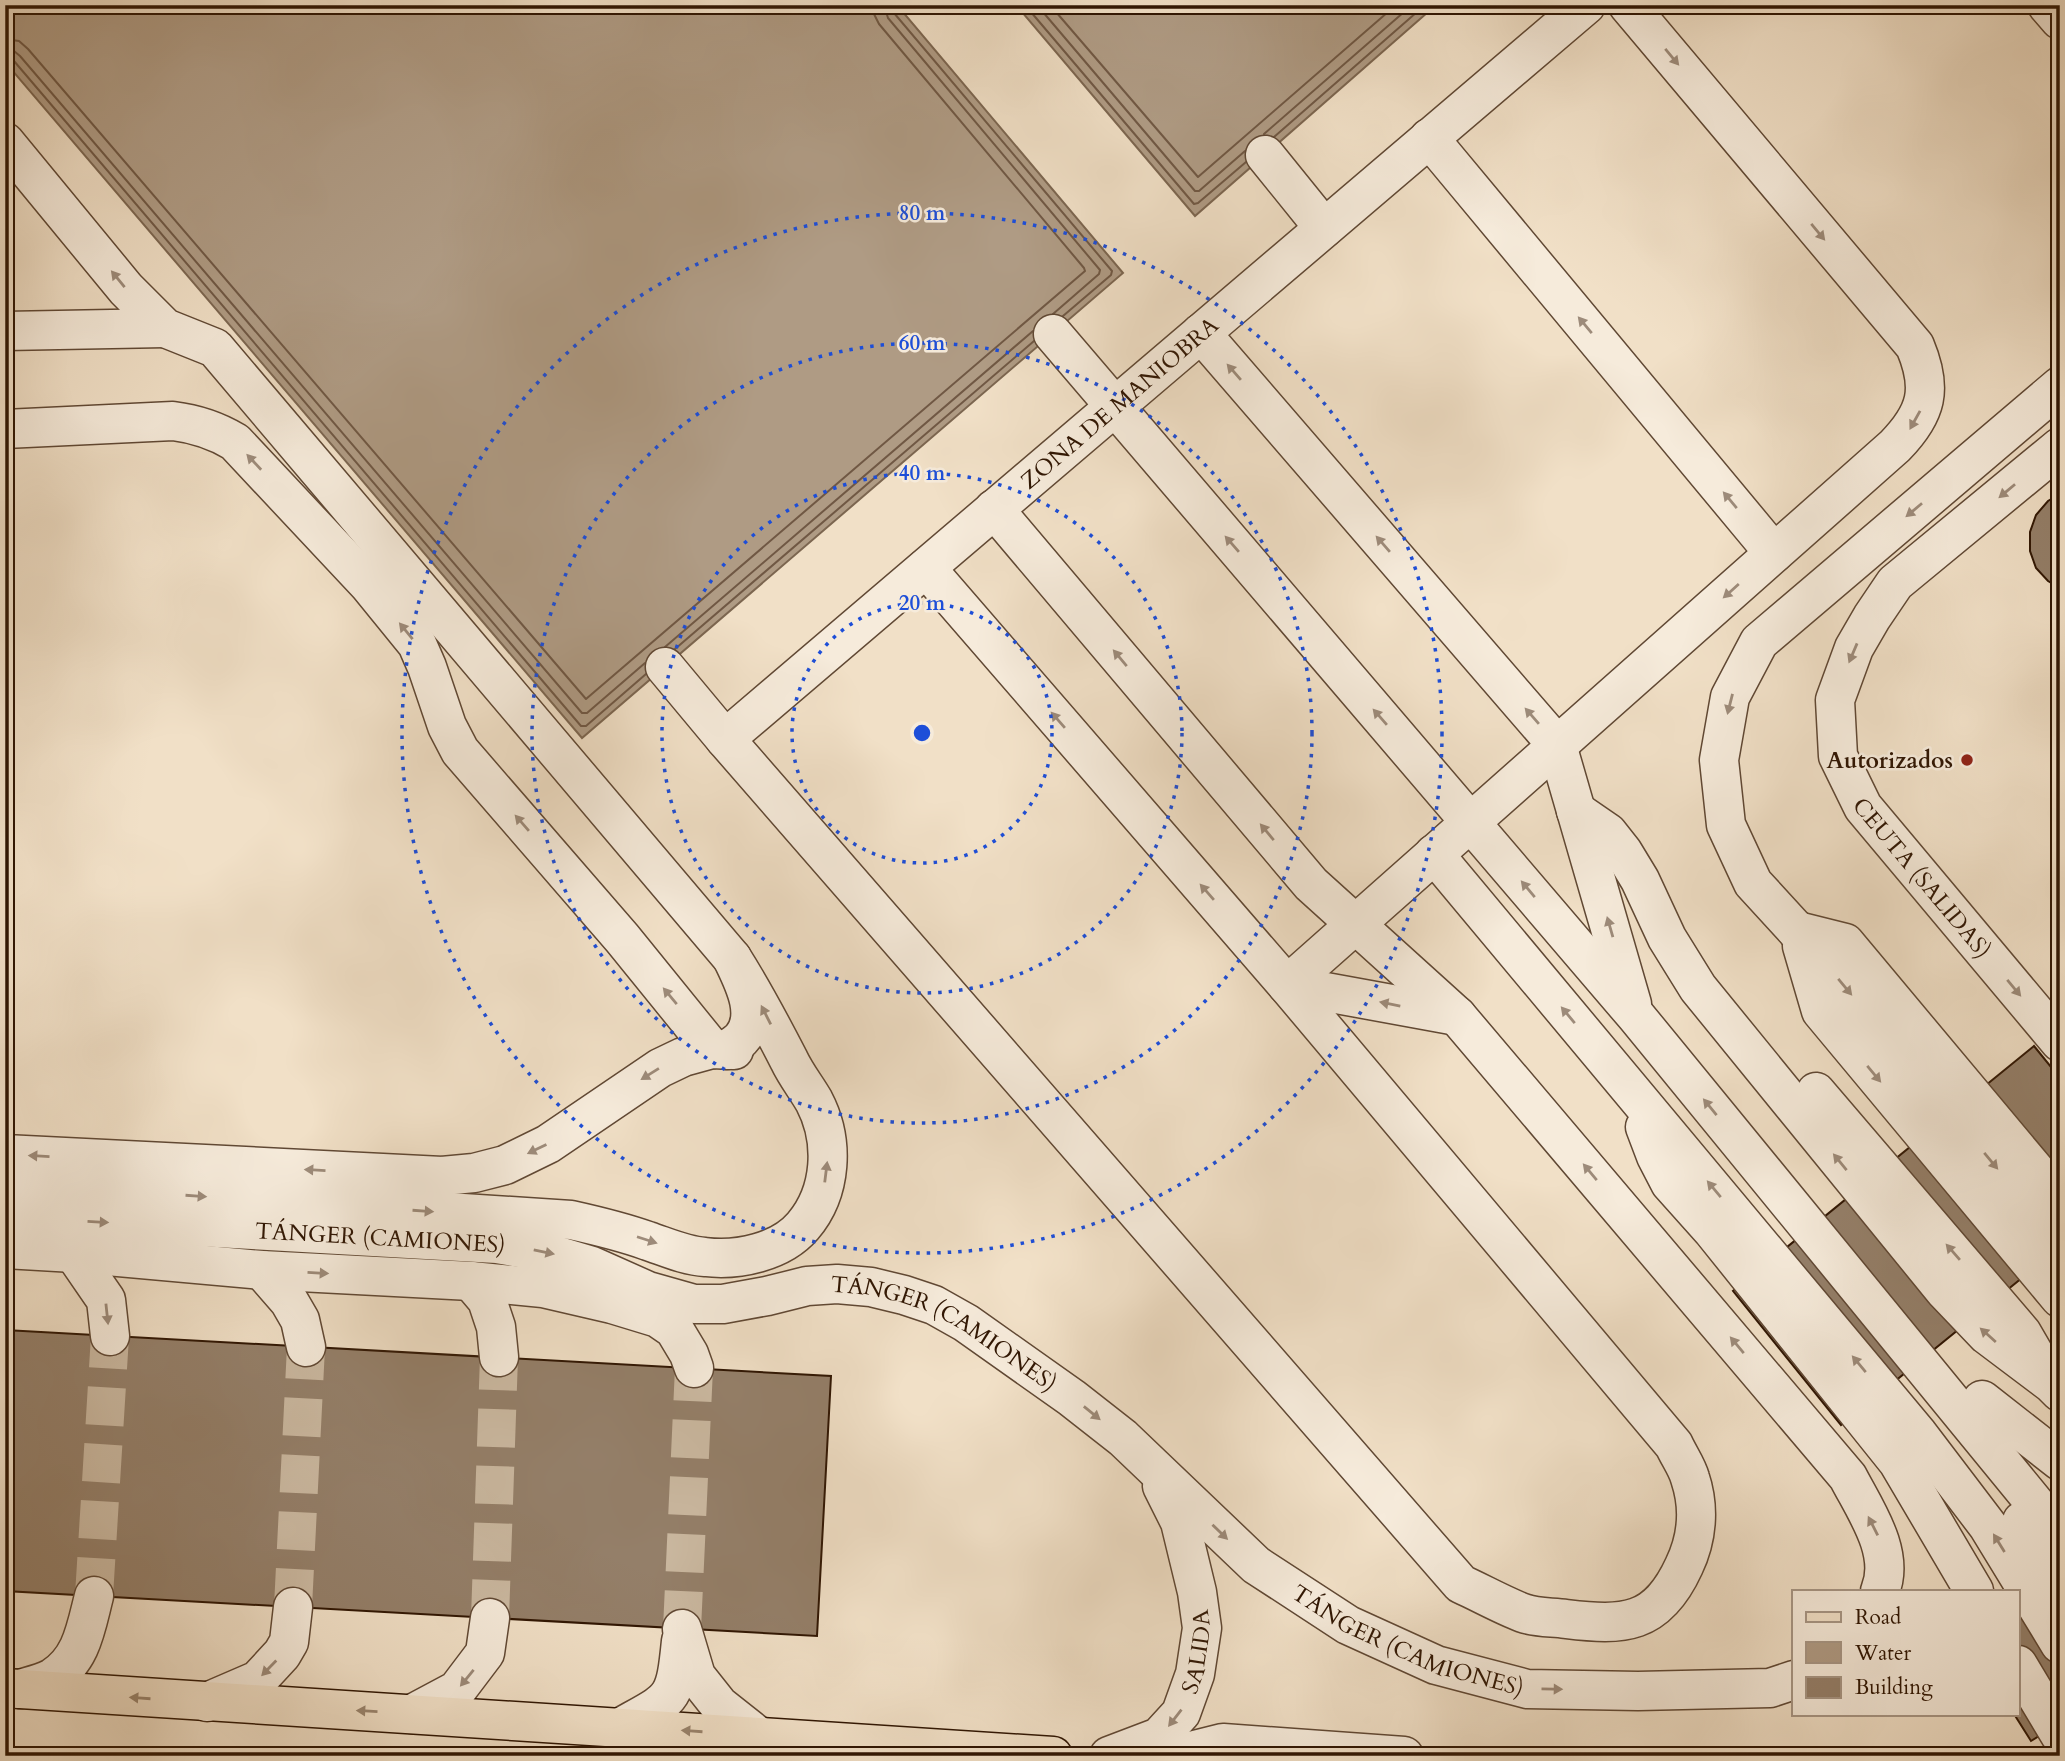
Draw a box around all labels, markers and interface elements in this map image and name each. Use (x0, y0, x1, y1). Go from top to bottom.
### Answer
one-way arrow (1664, 49, 1679, 66)
text: 80 m (899, 199, 946, 228)
one-way arrow (1810, 223, 1825, 240)
one-way arrow (110, 270, 125, 288)
street label: ZONA DE MANIOBRA (1014, 310, 1226, 496)
one-way arrow (1577, 317, 1592, 335)
text: 60 m (899, 329, 946, 358)
one-way arrow (1226, 363, 1242, 381)
one-way arrow (1909, 411, 1921, 430)
one-way arrow (246, 453, 262, 471)
text: 40 m (899, 459, 946, 488)
one-way arrow (1999, 483, 2017, 498)
one-way arrow (1723, 492, 1738, 509)
one-way arrow (1906, 502, 1923, 517)
one-way arrow (1225, 535, 1240, 552)
one-way arrow (1375, 535, 1391, 553)
one-way arrow (1722, 583, 1740, 599)
text: 20 m (899, 589, 946, 618)
one-way arrow (399, 623, 414, 641)
one-way arrow (1847, 643, 1858, 664)
one-way arrow (1112, 649, 1128, 667)
one-way arrow (1724, 693, 1735, 715)
one-way arrow (1524, 707, 1540, 725)
one-way arrow (1373, 708, 1388, 725)
one-way arrow (1050, 711, 1066, 729)
centre of rings (910, 721, 934, 745)
place label: Autorizados (1827, 745, 1953, 776)
marker: Autorizados (1959, 752, 1975, 768)
street label: CEUTA (SALIDAS) (1845, 791, 1998, 965)
one-way arrow (514, 814, 530, 832)
one-way arrow (1259, 823, 1274, 841)
one-way arrow (1521, 881, 1536, 898)
one-way arrow (1200, 883, 1215, 900)
one-way arrow (1604, 916, 1614, 937)
one-way arrow (1837, 978, 1852, 996)
one-way arrow (2006, 979, 2021, 996)
one-way arrow (663, 988, 678, 1005)
one-way arrow (1379, 998, 1401, 1009)
one-way arrow (760, 1005, 771, 1025)
one-way arrow (1561, 1006, 1576, 1023)
one-way arrow (1866, 1066, 1881, 1083)
one-way arrow (641, 1068, 660, 1080)
one-way arrow (1703, 1098, 1718, 1115)
one-way arrow (527, 1143, 547, 1155)
one-way arrow (27, 1150, 49, 1161)
one-way arrow (1983, 1152, 1999, 1170)
one-way arrow (1833, 1154, 1848, 1171)
one-way arrow (821, 1161, 832, 1183)
one-way arrow (1582, 1163, 1598, 1181)
one-way arrow (303, 1164, 325, 1175)
one-way arrow (1707, 1181, 1722, 1198)
one-way arrow (185, 1190, 207, 1201)
one-way arrow (412, 1205, 434, 1216)
street label: TÁNGER (CAMIONES) (254, 1215, 508, 1261)
one-way arrow (87, 1216, 109, 1227)
one-way arrow (637, 1236, 658, 1246)
one-way arrow (1946, 1243, 1961, 1260)
one-way arrow (533, 1247, 555, 1258)
one-way arrow (307, 1267, 329, 1278)
street label: TÁNGER (CAMIONES) (830, 1269, 1063, 1399)
one-way arrow (102, 1303, 113, 1325)
one-way arrow (1979, 1328, 1996, 1343)
one-way arrow (1730, 1337, 1745, 1354)
one-way arrow (1852, 1355, 1867, 1373)
one-way arrow (1082, 1406, 1100, 1421)
one-way arrow (1868, 1516, 1879, 1536)
one-way arrow (1212, 1523, 1229, 1540)
one-way arrow (1992, 1534, 2005, 1553)
street label: TÁNGER (CAMIONES) (1286, 1578, 1527, 1703)
legend (1792, 1590, 2020, 1716)
text: Road (1855, 1603, 1901, 1632)
street label: SALIDA (1174, 1607, 1218, 1698)
text: Water (1854, 1639, 1911, 1668)
one-way arrow (262, 1659, 278, 1676)
one-way arrow (460, 1669, 474, 1687)
text: Building (1855, 1673, 1933, 1702)
one-way arrow (1541, 1683, 1563, 1695)
one-way arrow (128, 1692, 150, 1703)
one-way arrow (356, 1706, 378, 1717)
one-way arrow (1168, 1709, 1182, 1728)
one-way arrow (680, 1726, 702, 1737)

